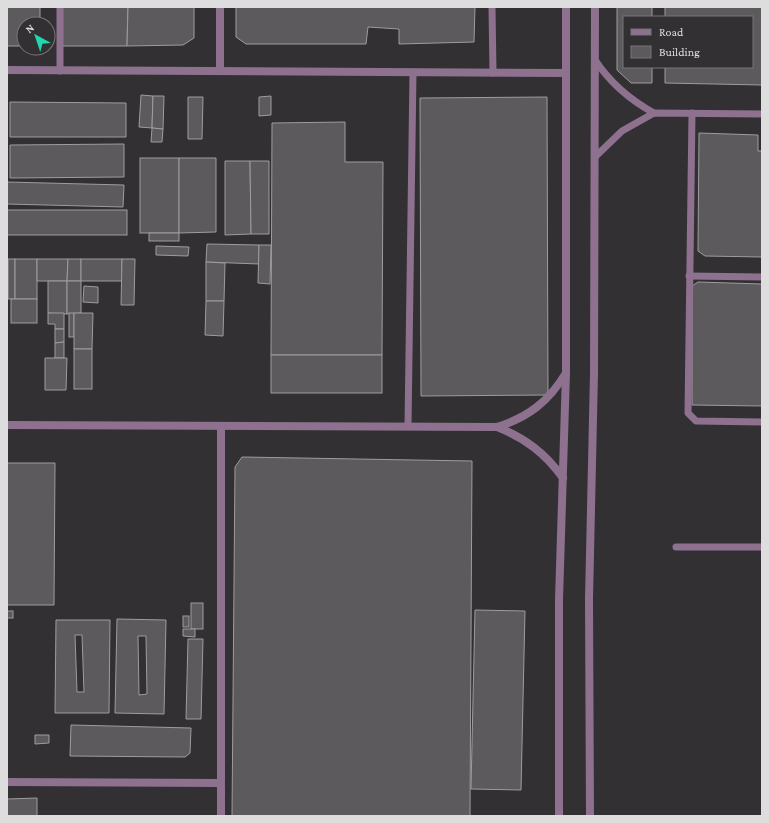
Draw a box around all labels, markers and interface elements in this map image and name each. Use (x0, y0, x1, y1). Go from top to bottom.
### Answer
north arrow (16, 16, 56, 56)
legend (623, 16, 753, 68)
text: N (23, 21, 37, 35)
text: Road (659, 25, 684, 39)
text: Building (659, 45, 700, 59)

